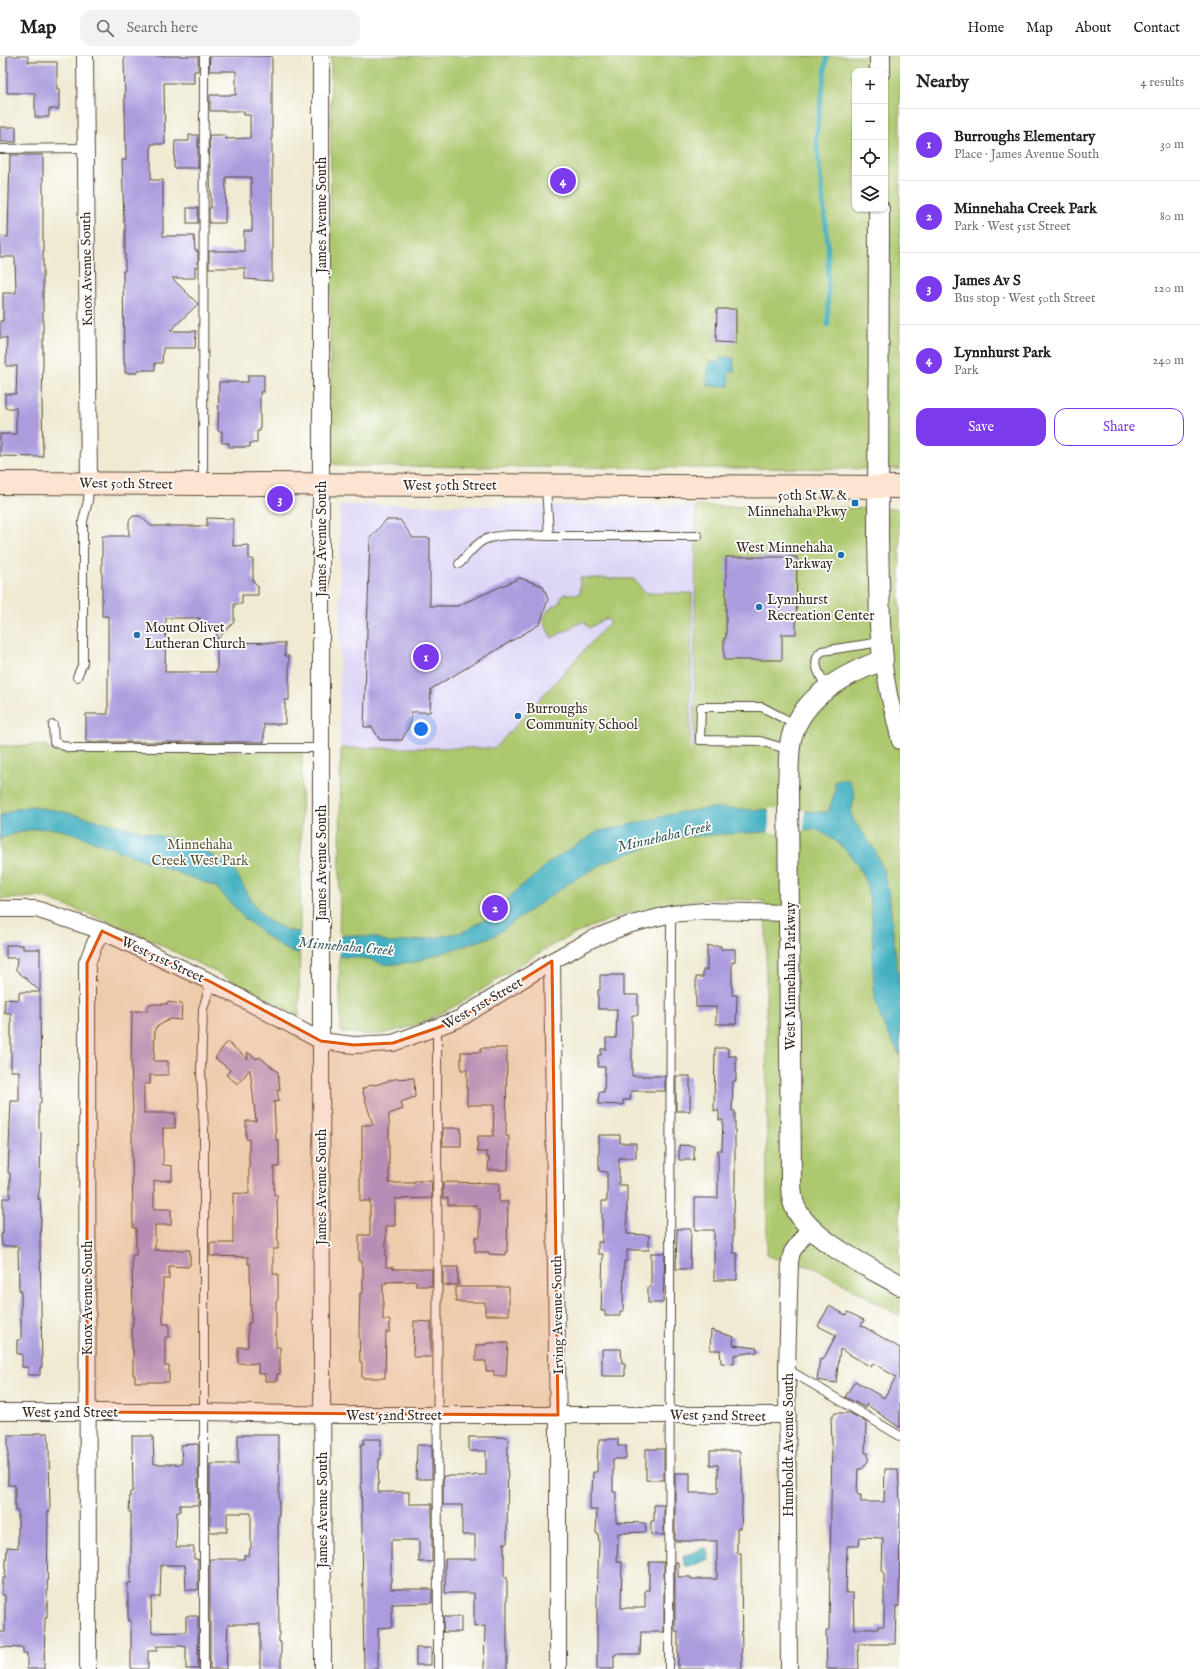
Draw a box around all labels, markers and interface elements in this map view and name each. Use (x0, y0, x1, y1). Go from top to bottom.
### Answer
search box (80, 10, 360, 46)
text: Map (20, 16, 56, 40)
icon: search (94, 17, 116, 39)
text: Search here (126, 18, 198, 37)
text: Home (968, 19, 1004, 37)
text: Map (1026, 19, 1053, 37)
text: About (1075, 19, 1111, 37)
text: Contact (1133, 19, 1180, 37)
map controls (852, 68, 888, 212)
button: + (852, 68, 888, 104)
text: Nearby (916, 72, 969, 93)
text: 4 results (1140, 74, 1184, 91)
button: − (852, 104, 888, 140)
text: Burroughs Elementary (954, 127, 1095, 146)
text: 1 (927, 136, 931, 153)
text: 30 m (1160, 136, 1184, 153)
button: locate (852, 140, 888, 176)
text: Place · James Avenue South (954, 146, 1099, 163)
street label: James Avenue South (313, 156, 331, 275)
pin: 4 (550, 166, 576, 196)
button: layers (852, 176, 888, 212)
text: Minnehaha Creek Park (954, 199, 1097, 218)
text: 2 (926, 208, 932, 225)
text: 80 m (1160, 208, 1184, 225)
street label: Knox Avenue South (77, 211, 97, 327)
text: Park · West 51st Street (954, 218, 1071, 235)
text: James Av S (954, 271, 1021, 290)
text: 3 (927, 280, 931, 297)
text: 120 m (1154, 280, 1184, 297)
text: Bus stop · West 50th Street (954, 290, 1095, 307)
text: Lynnhurst Park (954, 343, 1051, 362)
text: 4 (926, 352, 932, 369)
text: 240 m (1152, 352, 1184, 369)
text: Park (954, 362, 979, 379)
button: Save (916, 408, 1046, 446)
button: Share (1054, 408, 1184, 446)
street label: West 50th Street (79, 474, 173, 494)
street label: West 50th Street (403, 477, 497, 495)
street label: James Avenue South (313, 480, 331, 599)
pin: 3 (267, 484, 293, 514)
place label: 50th St W & Minnehaha Pkwy (747, 487, 847, 521)
marker: 50th St W & Minnehaha Pkwy (850, 498, 860, 508)
place label: West Minnehaha Parkway (736, 539, 834, 573)
marker: West Minnehaha Parkway (836, 550, 846, 560)
place label: Lynnhurst Recreation Center (767, 591, 874, 625)
marker: Lynnhurst Recreation Center (754, 602, 764, 612)
place label: Mount Olivet Lutheran Church (145, 619, 246, 653)
marker: Mount Olivet Lutheran Church (132, 630, 142, 640)
pin: 1 (413, 642, 439, 672)
place label: Burroughs Community School (526, 700, 638, 734)
marker: Burroughs Community School (513, 711, 523, 721)
your location (411, 719, 431, 739)
street label: James Avenue South (313, 804, 331, 923)
water label: Minnehaha Creek (615, 816, 713, 857)
park label: Minnehaha Creek West Park (152, 836, 249, 870)
pin: 2 (482, 893, 508, 923)
street label: West Minnehaha Parkway (782, 902, 800, 1050)
street label: West 51st Street (118, 933, 207, 987)
water label: Minnehaha Creek (297, 933, 395, 960)
street label: West 51st Street (439, 974, 526, 1034)
street label: James Avenue South (313, 1128, 331, 1247)
street label: Knox Avenue South (79, 1240, 97, 1355)
street label: Irving Avenue South (548, 1255, 568, 1375)
street label: Humboldt Avenue South (780, 1372, 798, 1517)
street label: West 52nd Street (22, 1404, 118, 1422)
street label: West 52nd Street (670, 1406, 766, 1426)
street label: West 52nd Street (346, 1407, 442, 1425)
street label: James Avenue South (314, 1451, 332, 1570)

